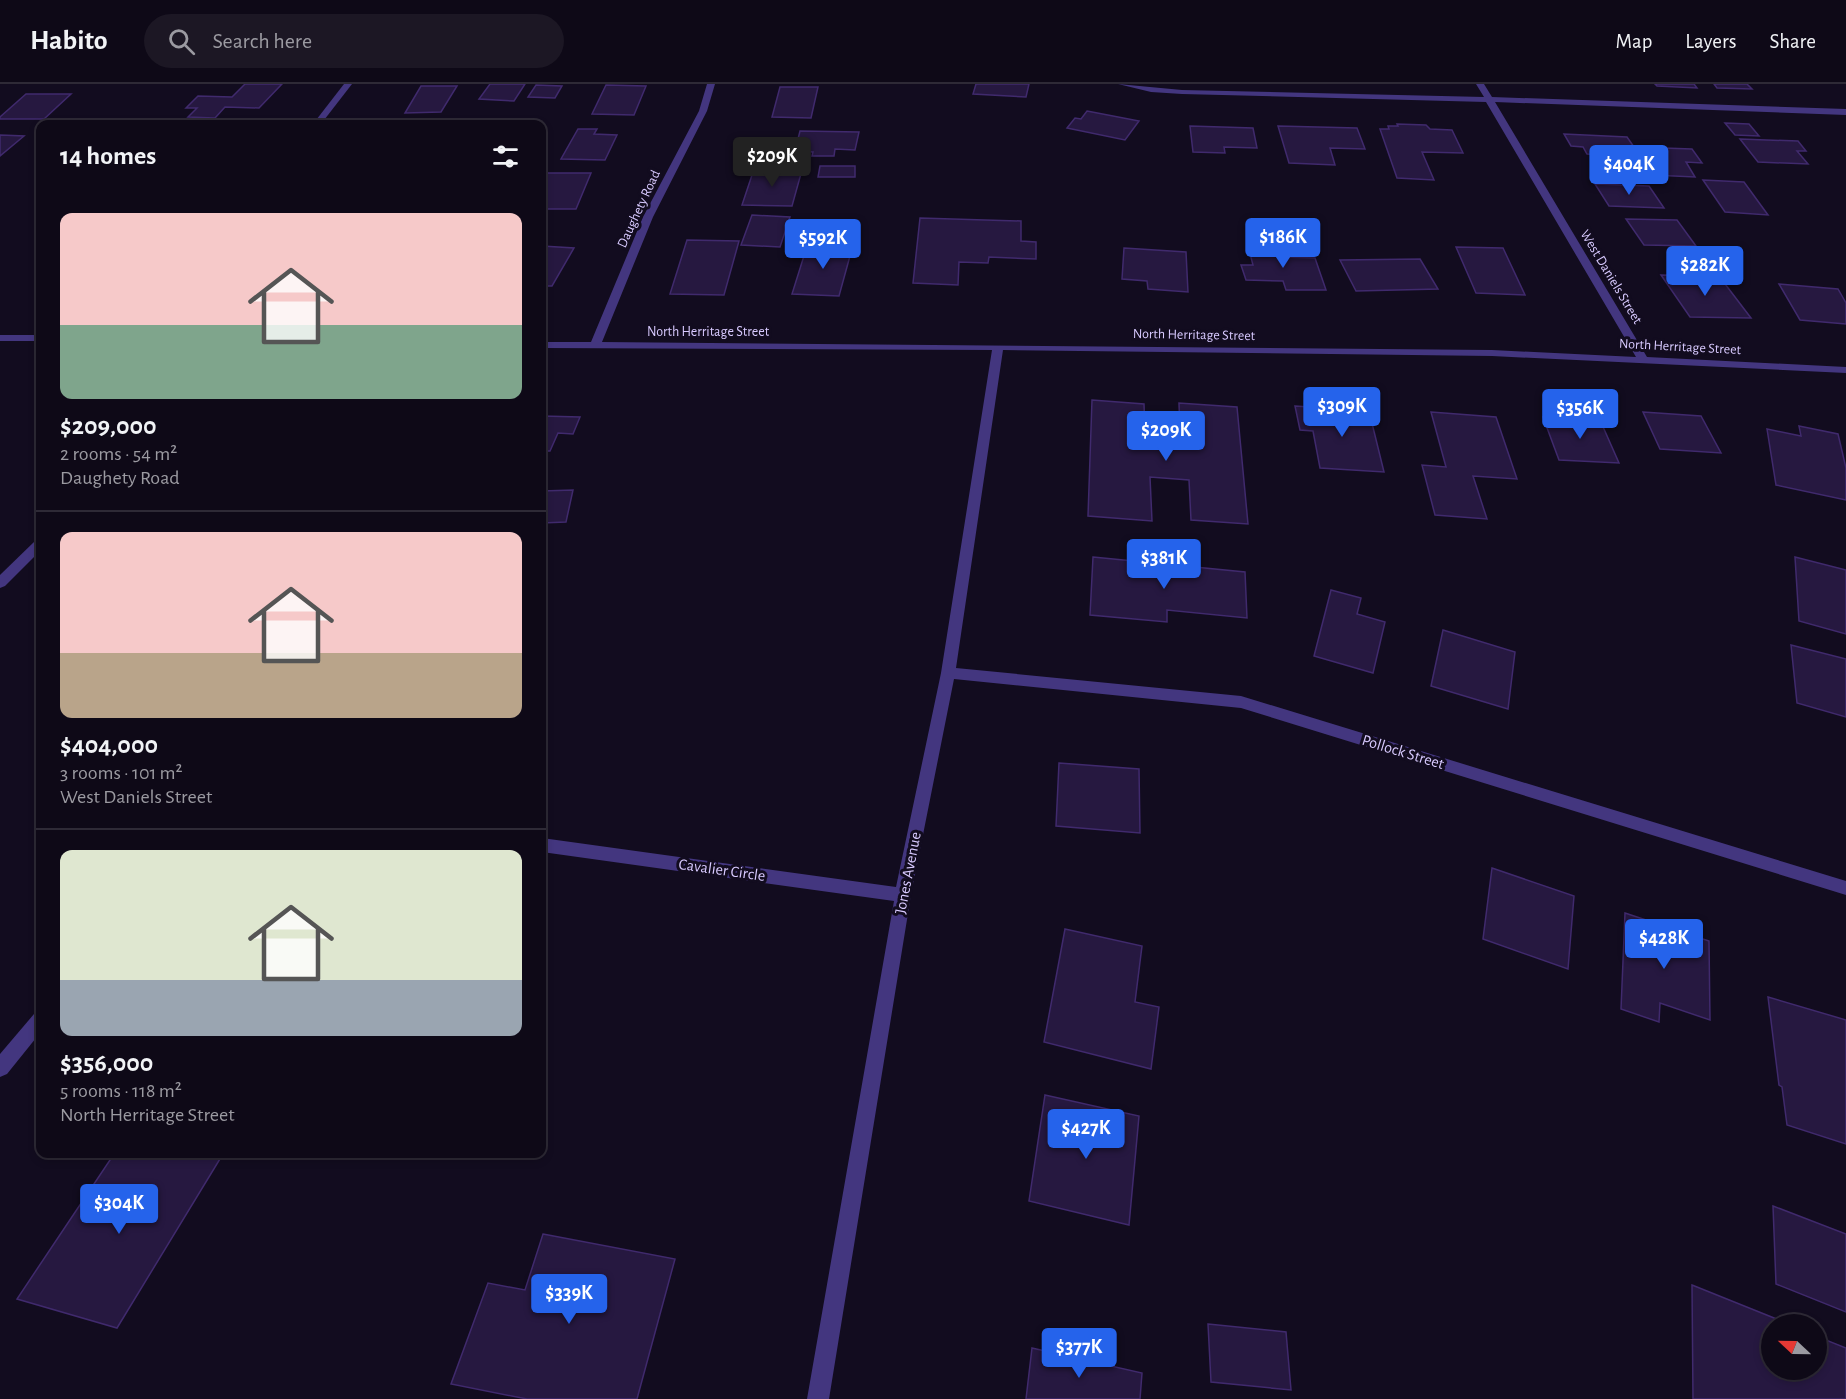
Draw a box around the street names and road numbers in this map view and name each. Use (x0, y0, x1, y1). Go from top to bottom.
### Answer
street label: Daughety Road (615, 168, 663, 250)
street label: West Daniels Street (1578, 228, 1645, 327)
street label: North Herritage Street (647, 325, 770, 339)
street label: North Herritage Street (1133, 327, 1256, 343)
street label: North Herritage Street (1619, 337, 1742, 357)
street label: Pollock Street (1360, 732, 1446, 772)
street label: Jones Avenue (892, 831, 924, 915)
street label: Cavalier Circle (678, 856, 766, 884)

